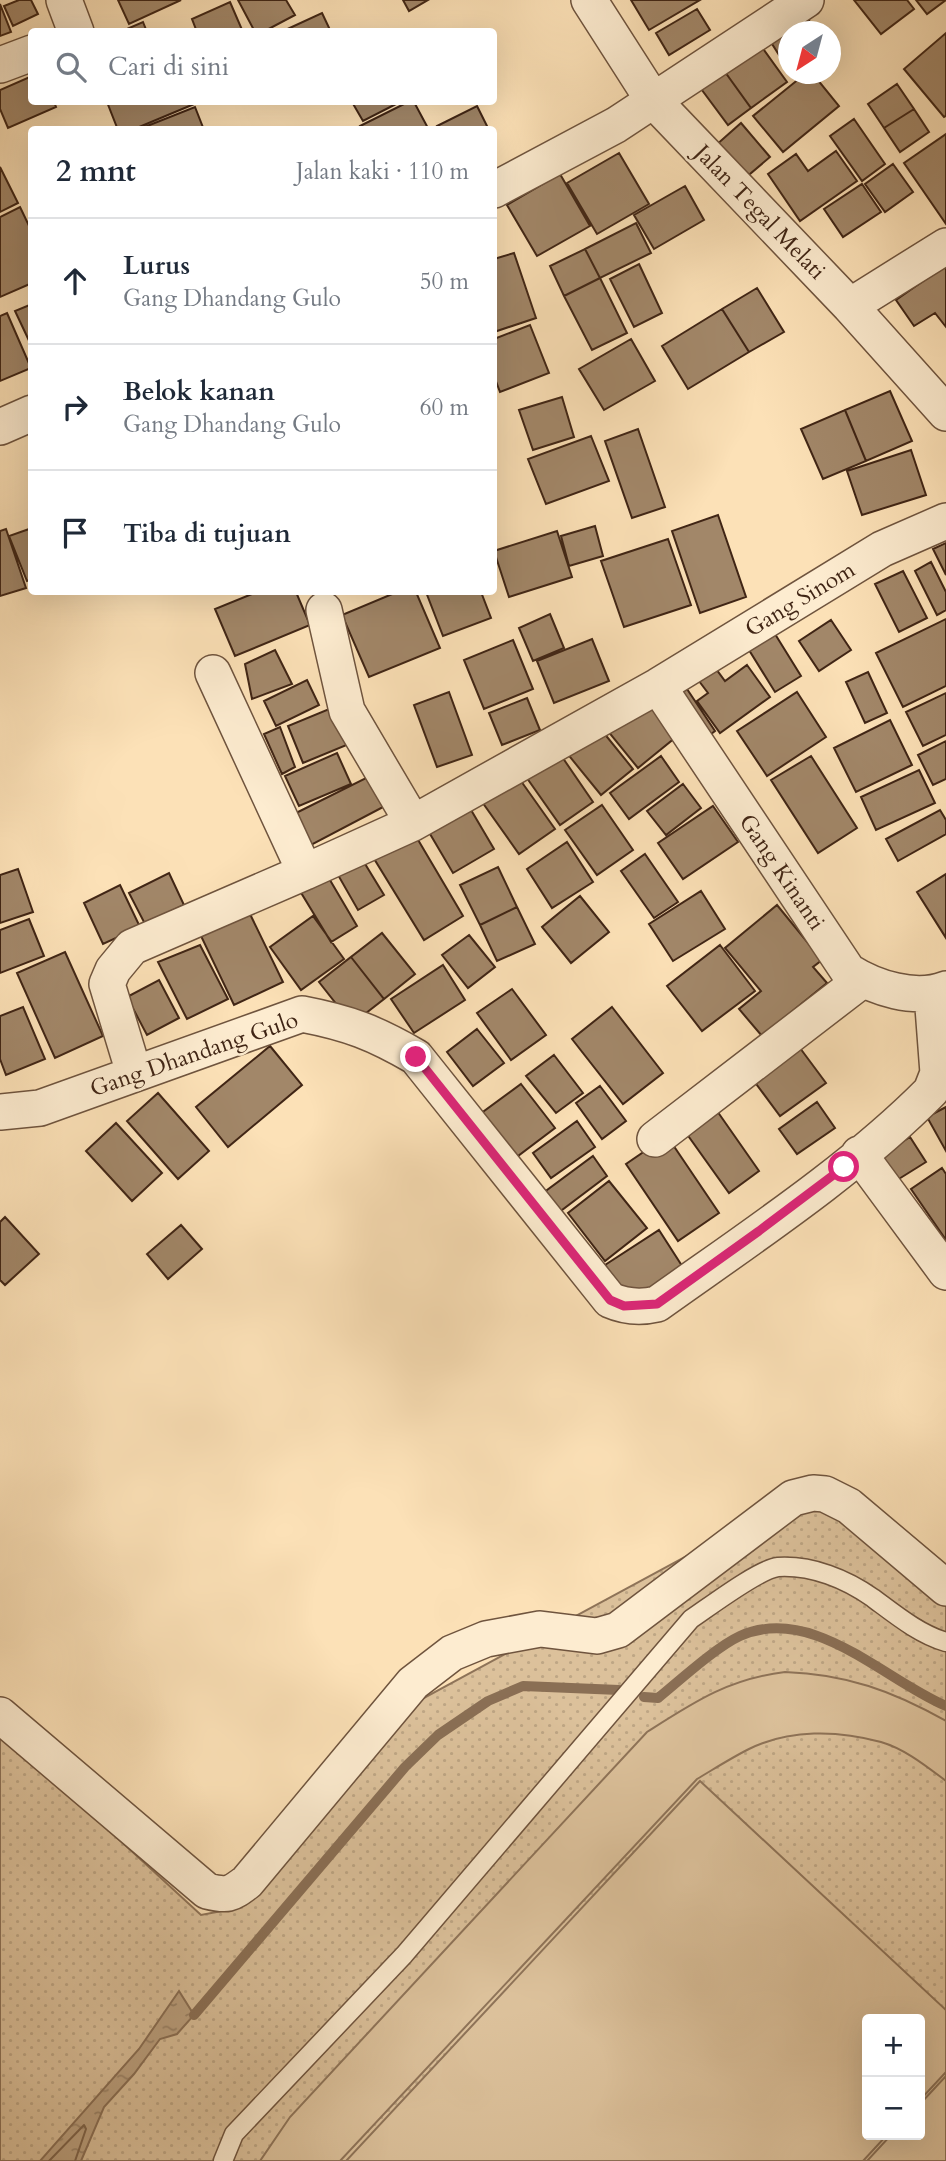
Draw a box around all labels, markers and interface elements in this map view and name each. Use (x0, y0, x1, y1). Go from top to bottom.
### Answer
north arrow (778, 21, 841, 84)
search box (28, 28, 497, 105)
icon: search (52, 48, 90, 86)
text: Cari di sini (108, 49, 229, 84)
street label: Jalan Tegal Melati (685, 136, 832, 286)
text: 2 mnt (56, 151, 136, 192)
text: Jalan kaki · 110 m (296, 156, 469, 187)
text: Lurus (123, 248, 190, 283)
icon: ahead (56, 262, 94, 300)
text: 50 m (420, 266, 469, 297)
text: Gang Dhandang Gulo (123, 283, 341, 314)
text: Belok kanan (123, 374, 275, 409)
icon: right (56, 388, 94, 426)
text: 60 m (420, 392, 469, 423)
text: Gang Dhandang Gulo (123, 409, 341, 440)
icon: arrive (56, 514, 94, 552)
text: Tiba di tujuan (123, 516, 291, 551)
street label: Gang Sinom (739, 554, 861, 644)
street label: Gang Kinanti (732, 808, 832, 936)
street label: Gang Dhandang Gulo (86, 1004, 302, 1104)
route end (400, 1041, 431, 1072)
route start (828, 1151, 859, 1182)
map controls (862, 2014, 925, 2140)
button: + (862, 2014, 925, 2077)
button: − (862, 2077, 925, 2140)

